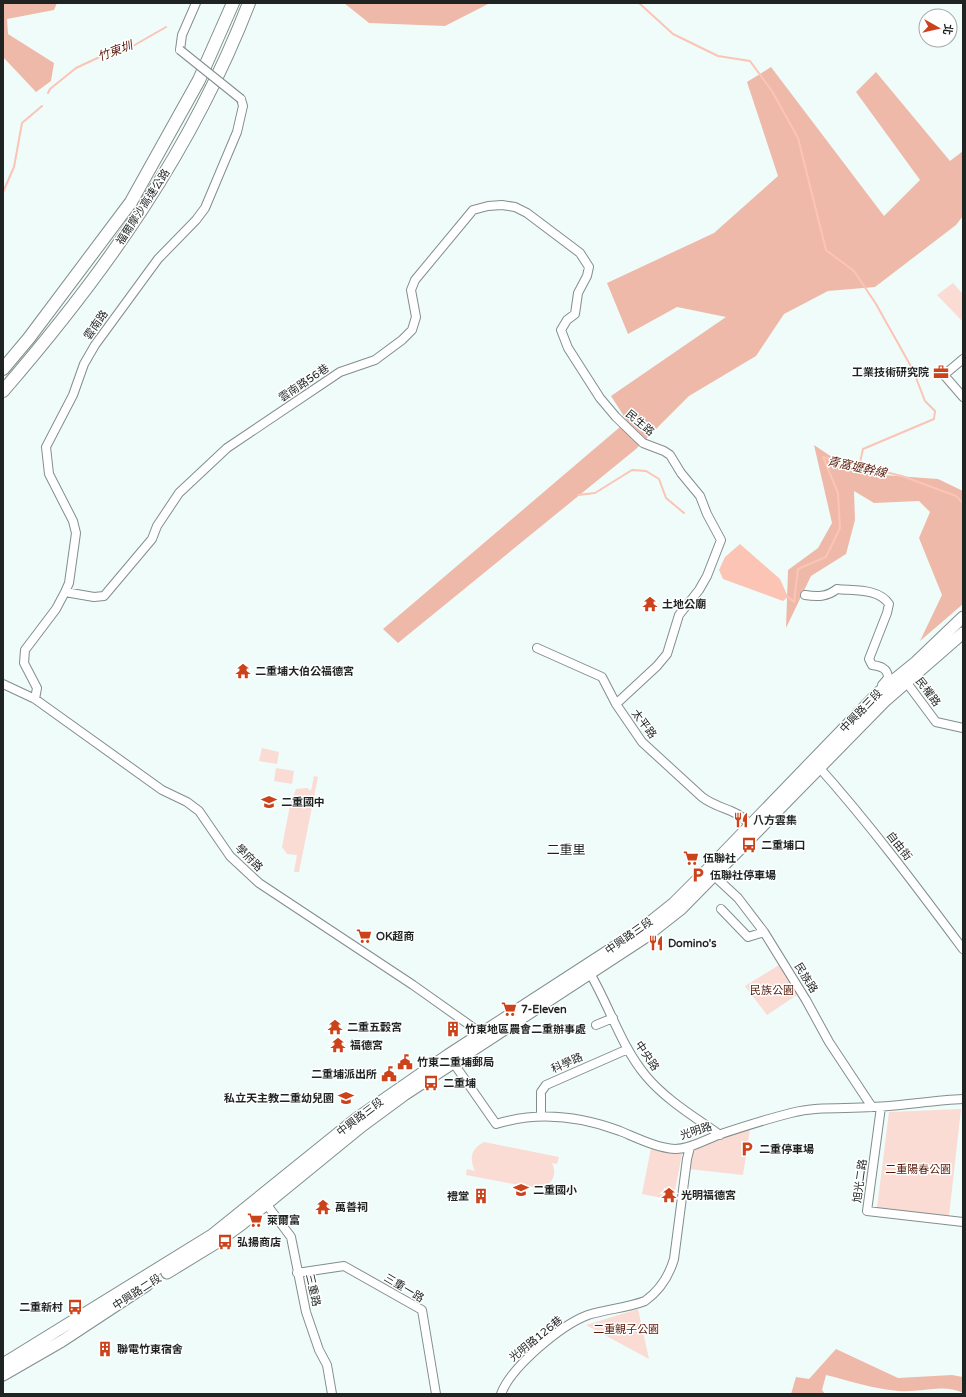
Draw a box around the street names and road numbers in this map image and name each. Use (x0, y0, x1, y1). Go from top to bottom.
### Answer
street label: 福爾摩沙高速公路 (114, 167, 172, 247)
street label: 雲南路 (81, 308, 111, 342)
street label: 雲南路56巷 (276, 361, 332, 405)
street label: 民生路 (623, 407, 657, 439)
street label: 民權路 (913, 675, 943, 709)
street label: 中興路三段 (837, 687, 885, 735)
street label: 太平路 (629, 707, 659, 741)
street label: 自由街 (884, 829, 914, 863)
street label: 學府路 (233, 842, 265, 874)
street label: 中興路三段 (603, 915, 655, 957)
street label: 民族路 (792, 961, 820, 995)
street label: 中央路 (632, 1039, 662, 1073)
street label: 科學路 (549, 1050, 585, 1076)
street label: 中興路三段 (334, 1095, 386, 1139)
street label: 光明路 (678, 1120, 714, 1142)
street label: 旭光二路 (851, 1158, 869, 1204)
street label: 三重一路 (382, 1271, 426, 1305)
street label: 中興路二段 (110, 1272, 164, 1312)
street label: 三重路 (303, 1272, 323, 1308)
street label: 光明路126巷 (507, 1314, 565, 1364)

